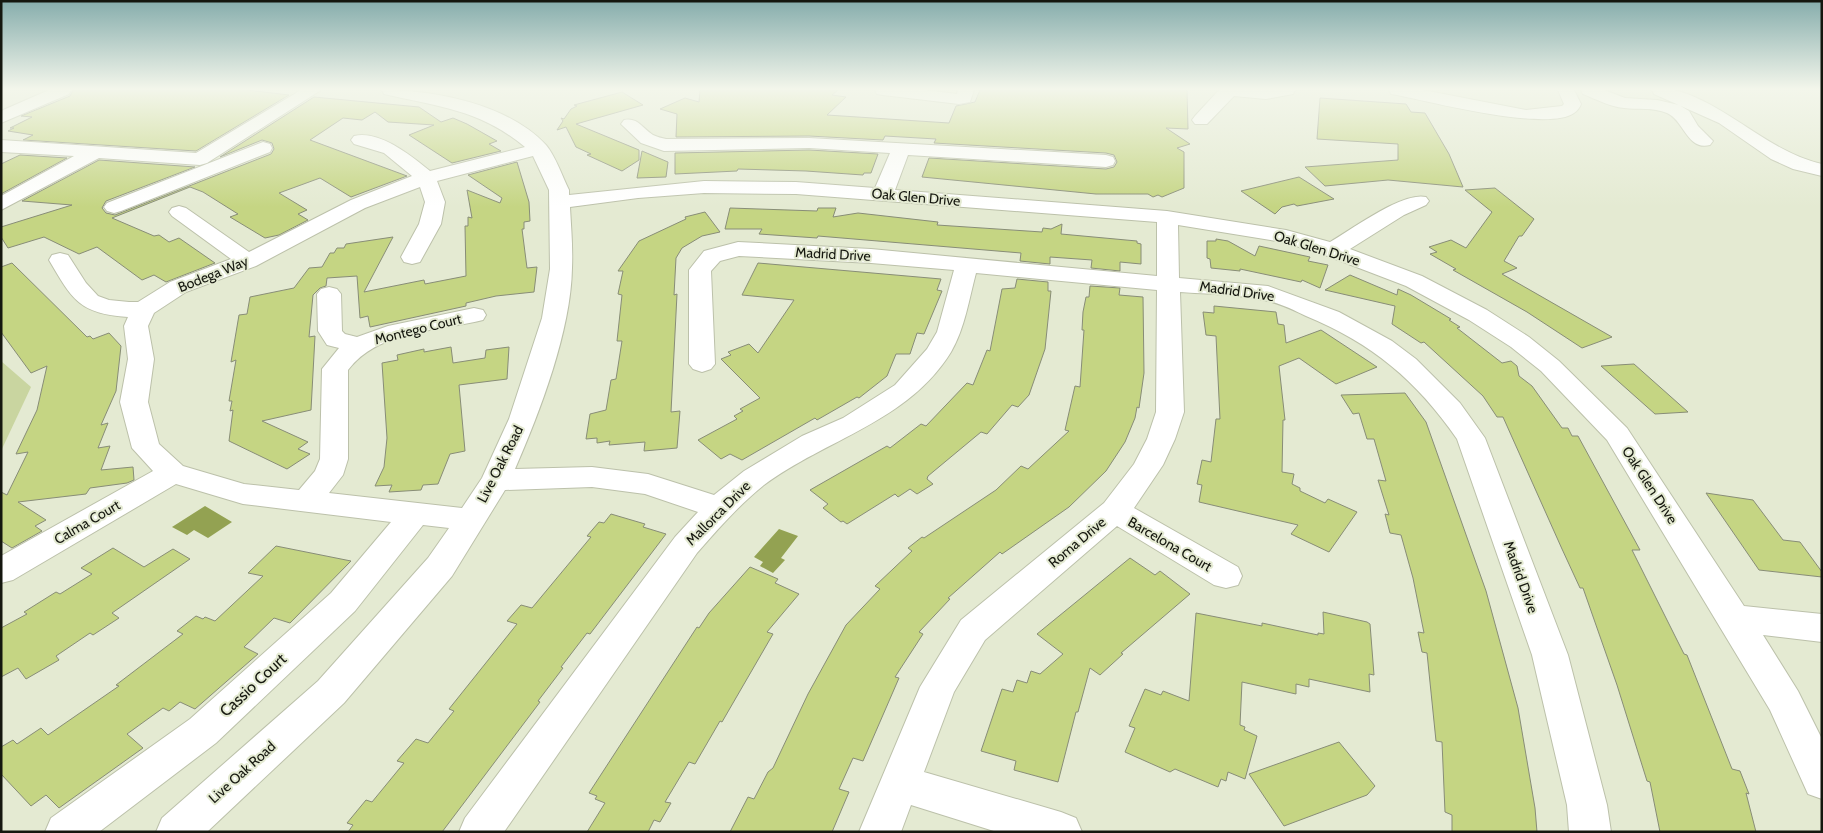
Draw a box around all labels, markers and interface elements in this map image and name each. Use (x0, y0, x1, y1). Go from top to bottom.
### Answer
street label: Oak Glen Drive (871, 184, 961, 210)
street label: Oak Glen Drive (1272, 226, 1362, 270)
street label: Madrid Drive (795, 243, 871, 265)
street label: Bodega Way (175, 252, 251, 296)
street label: Madrid Drive (1198, 277, 1276, 305)
street label: Montego Court (373, 309, 464, 348)
street label: Live Oak Road (473, 422, 527, 506)
street label: Oak Glen Drive (1618, 443, 1682, 527)
street label: Mallorca Drive (682, 477, 754, 549)
street label: Calma Court (51, 496, 124, 548)
street label: Roma Drive (1045, 513, 1109, 571)
street label: Barcelona Court (1125, 513, 1215, 575)
street label: Madrid Drive (1500, 538, 1542, 616)
street label: Cassio Court (216, 649, 291, 721)
street label: Live Oak Road (205, 737, 279, 807)

